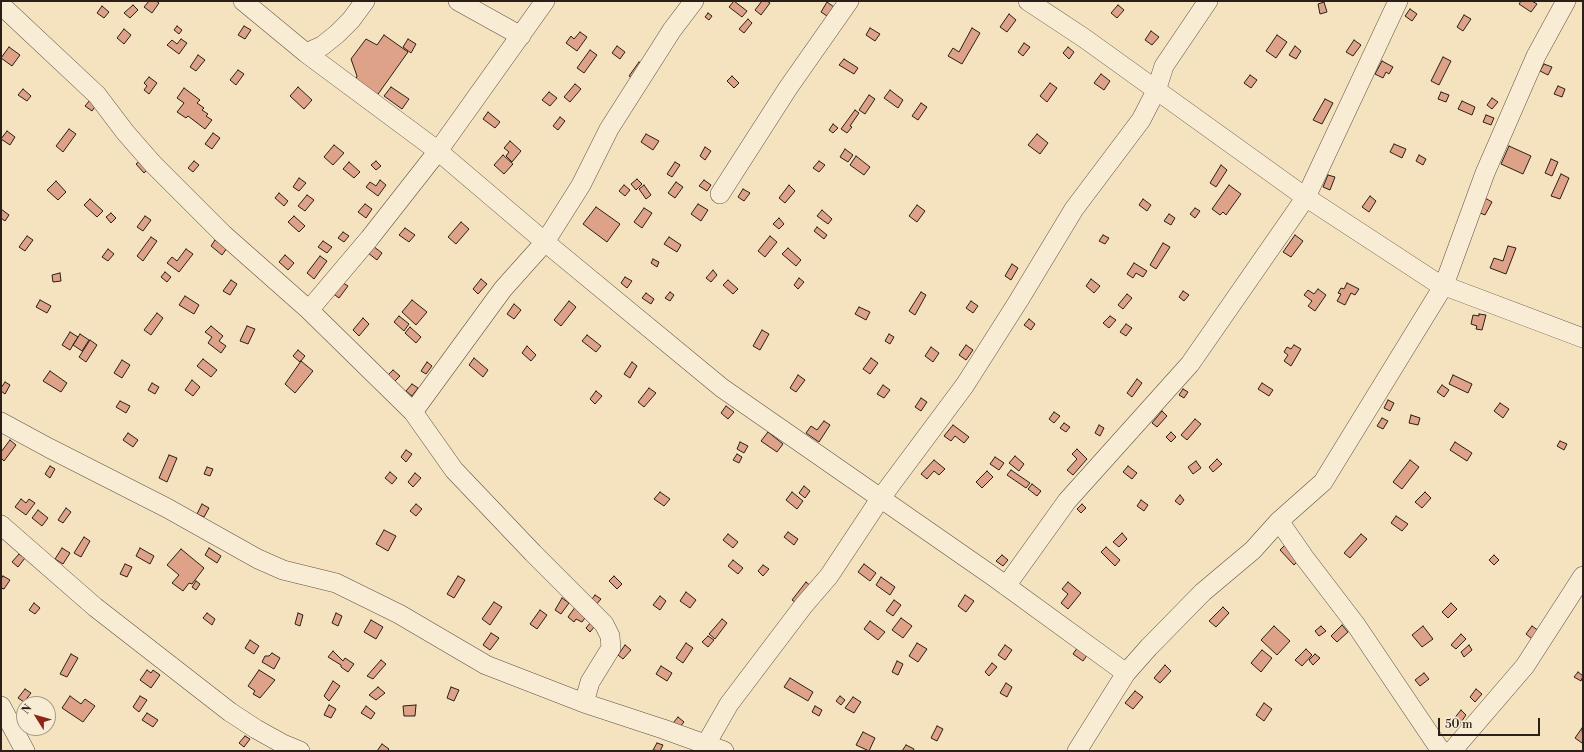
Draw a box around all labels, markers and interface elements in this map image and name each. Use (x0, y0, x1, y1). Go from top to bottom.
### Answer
north arrow (16, 696, 56, 736)
text: N (19, 702, 35, 717)
scale bar (1440, 710, 1542, 736)
text: 50 m (1445, 717, 1473, 732)

